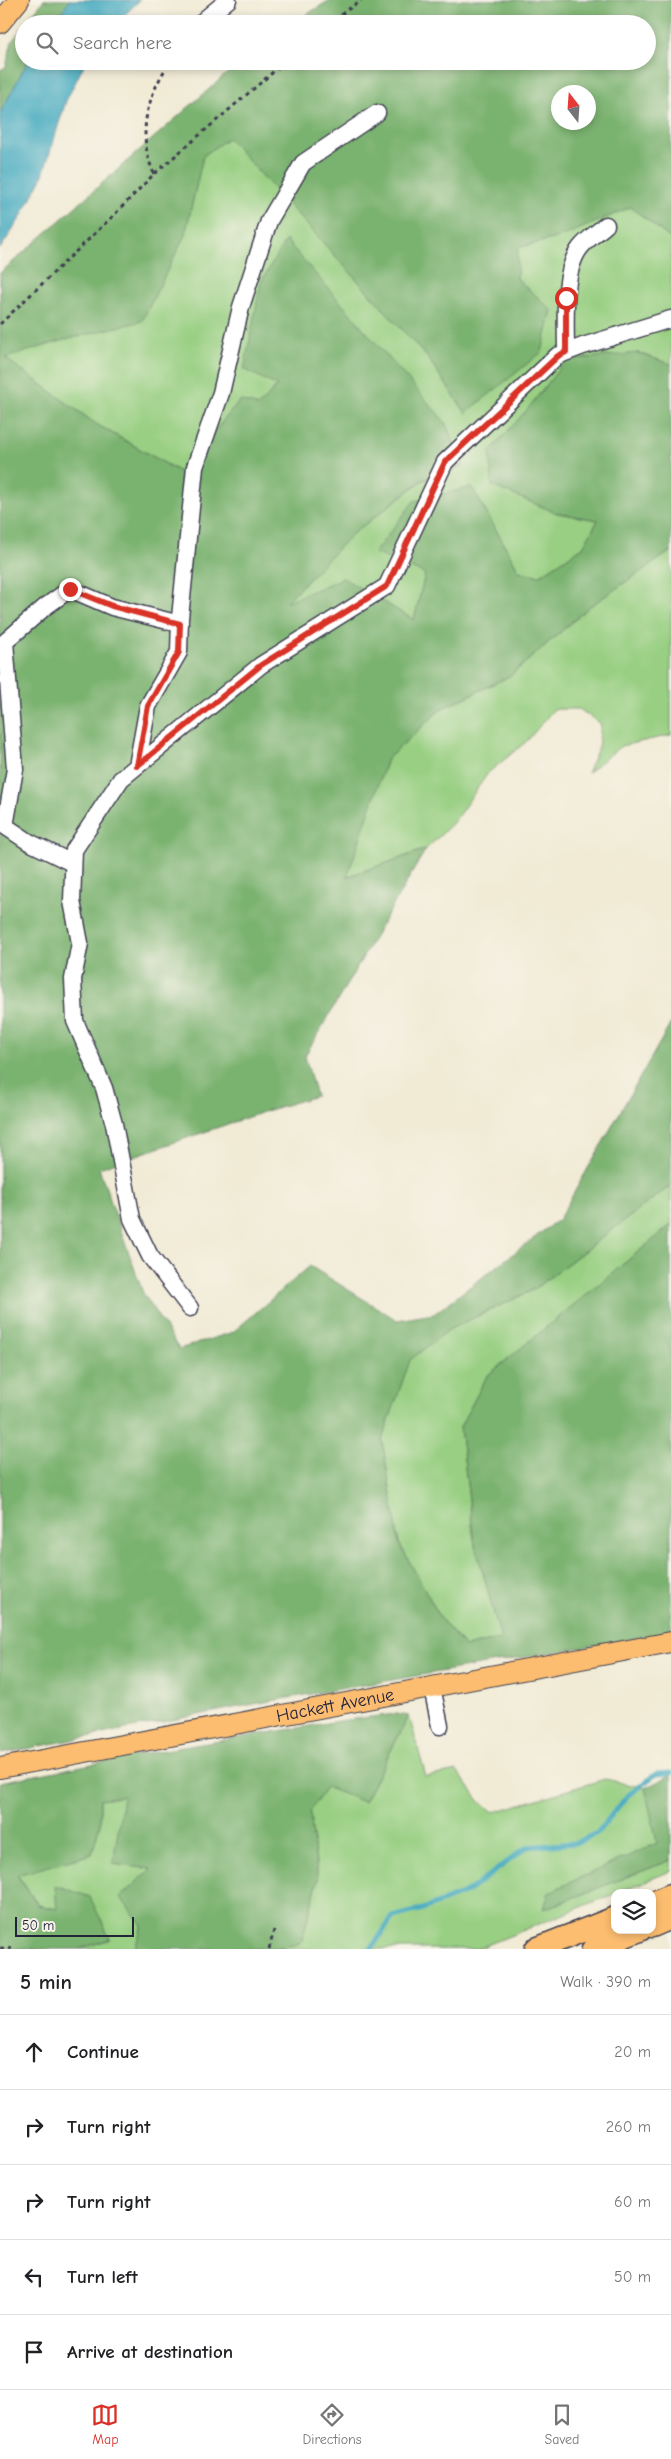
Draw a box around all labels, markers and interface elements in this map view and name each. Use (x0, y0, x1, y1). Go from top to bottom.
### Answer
search box (15, 15, 656, 70)
icon: search (33, 29, 61, 57)
text: Search here (73, 32, 172, 54)
north arrow (551, 85, 596, 130)
route start (555, 287, 578, 310)
route end (59, 578, 82, 601)
street label: Hackett Avenue (275, 1684, 396, 1727)
map controls (611, 1889, 656, 1934)
button: layers (611, 1889, 656, 1934)
scale bar (15, 1914, 134, 1937)
text: 50 m (22, 1917, 54, 1934)
text: 5 min (20, 1970, 72, 1994)
text: Walk · 390 m (560, 1973, 651, 1991)
icon: ahead (20, 2038, 48, 2066)
text: Continue (67, 2041, 139, 2063)
text: 20 m (614, 2043, 651, 2061)
icon: right (20, 2113, 48, 2141)
text: Turn right (67, 2116, 151, 2138)
text: 260 m (606, 2118, 651, 2136)
icon: right (20, 2188, 48, 2216)
text: Turn right (67, 2191, 151, 2213)
text: 60 m (614, 2193, 651, 2211)
icon: left (20, 2263, 48, 2291)
text: Turn left (67, 2266, 138, 2288)
text: 50 m (614, 2268, 651, 2286)
icon: arrive (20, 2338, 48, 2366)
text: Arrive at destination (67, 2341, 233, 2363)
tab: Map (91, 2401, 119, 2448)
tab: Directions (302, 2401, 362, 2448)
tab: Saved (545, 2401, 580, 2448)

